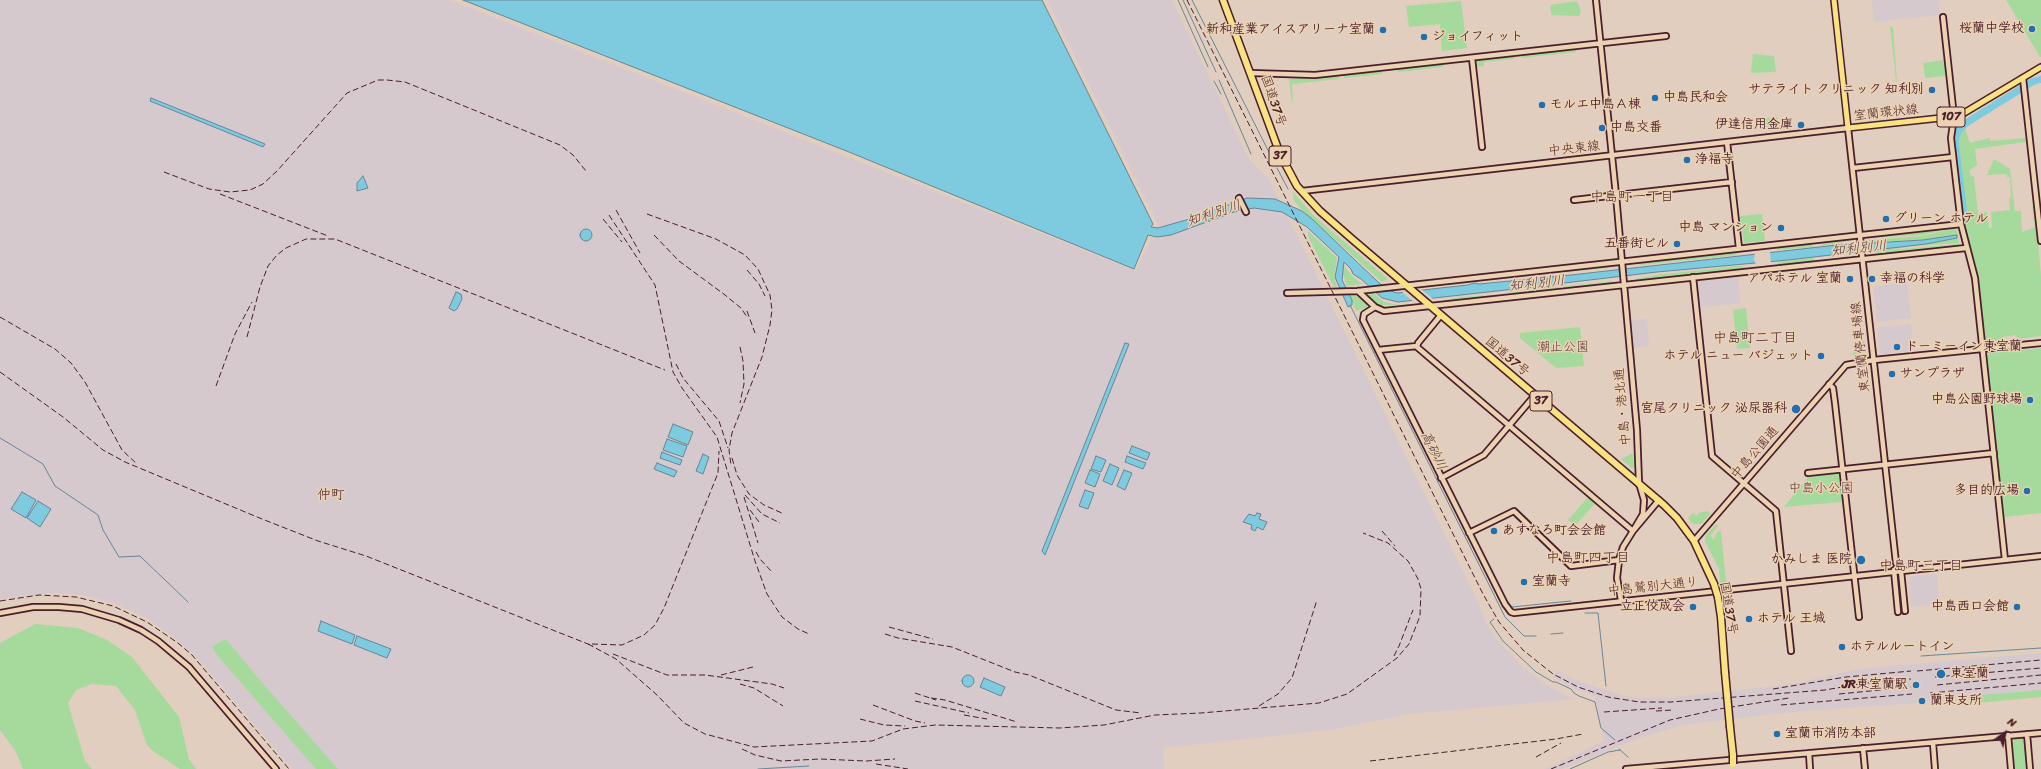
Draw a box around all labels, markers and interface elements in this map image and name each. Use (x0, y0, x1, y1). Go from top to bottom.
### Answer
place label: 桜蘭中学校 (1959, 21, 2024, 37)
place label: 新和産業アイスアリーナ室蘭 (1206, 22, 1375, 38)
marker: 桜蘭中学校 (2027, 24, 2037, 34)
marker: 新和産業アイスアリーナ室蘭 (1378, 25, 1388, 35)
place label: ジョイフィット (1432, 29, 1523, 45)
marker: ジョイフィット (1419, 32, 1429, 42)
street label: 国道37号 (1257, 73, 1289, 129)
place label: サテライト クリニック 知利別 (1748, 82, 1924, 98)
marker: サテライト クリニック 知利別 (1927, 85, 1937, 95)
place label: 中島民和会 (1663, 90, 1728, 106)
marker: 中島民和会 (1650, 93, 1660, 103)
place label: モルエ中島Ａ棟 (1550, 97, 1641, 113)
marker: モルエ中島Ａ棟 (1537, 100, 1547, 110)
street label: 室蘭環状線 (1853, 102, 1919, 124)
road number: 107 (1937, 107, 1965, 127)
place label: 伊達信用金庫 (1715, 117, 1793, 133)
place label: 中島交番 (1610, 120, 1662, 136)
marker: 伊達信用金庫 (1796, 120, 1806, 130)
marker: 中島交番 (1597, 123, 1607, 133)
street label: 中央東線 (1547, 139, 1601, 159)
road number: 37 (1269, 146, 1291, 166)
place label: 浄福寺 (1695, 152, 1734, 168)
marker: 浄福寺 (1682, 155, 1692, 165)
district label: 中島町一丁目 (1590, 189, 1674, 205)
water label: 知利別川 (1185, 197, 1243, 231)
place label: グリーン ホテル (1894, 211, 1988, 227)
marker: グリーン ホテル (1881, 214, 1891, 224)
place label: 中島 マンション (1679, 220, 1773, 236)
marker: 中島 マンション (1776, 223, 1786, 233)
place label: 五番街ビル (1604, 236, 1669, 252)
water label: 知利別川 (1830, 238, 1888, 260)
marker: 五番街ビル (1672, 239, 1682, 249)
place label: アパホテル 室蘭 (1748, 271, 1842, 287)
place label: 幸福の科学 (1880, 271, 1945, 287)
water label: 知利別川 (1508, 273, 1566, 295)
marker: アパホテル 室蘭 (1845, 274, 1855, 284)
marker: 幸福の科学 (1867, 274, 1877, 284)
street label: 東室蘭停車場線 (1848, 301, 1874, 393)
district label: 中島町二丁目 (1713, 330, 1797, 346)
street label: 国道37号 (1481, 334, 1533, 380)
place label: ドーミーイン東室蘭 (1905, 339, 2022, 355)
park label: 潮止公園 (1537, 340, 1589, 356)
marker: ドーミーイン東室蘭 (1892, 342, 1902, 352)
place label: ホテル ニュー バジェット (1664, 348, 1813, 364)
marker: ホテル ニュー バジェット (1816, 351, 1826, 361)
place label: サンプラザ (1900, 366, 1965, 382)
street label: 中島・港北通 (1612, 367, 1634, 447)
marker: サンプラザ (1887, 369, 1897, 379)
road number: 37 (1530, 391, 1552, 411)
place label: 中島公園野球場 (1931, 392, 2022, 408)
marker: 中島公園野球場 (2025, 395, 2035, 405)
place label: 宮尾クリニック 泌尿器科 (1641, 401, 1787, 417)
marker: 宮尾クリニック 泌尿器科 (1790, 403, 1802, 415)
street label: 中島公園通 (1728, 423, 1782, 483)
water label: 高砂川 (1416, 428, 1450, 474)
park label: 中島小公園 (1789, 481, 1853, 497)
place label: 多目的広場 (1954, 483, 2019, 499)
marker: 多目的広場 (2022, 486, 2032, 496)
district label: 仲町 (317, 487, 345, 503)
place label: あすなろ町会会館 (1502, 523, 1606, 539)
marker: あすなろ町会会館 (1489, 526, 1499, 536)
district label: 中島町四丁目 (1546, 550, 1630, 566)
place label: かみしま 医院 (1771, 552, 1852, 568)
marker: かみしま 医院 (1855, 554, 1867, 566)
district label: 中島町三丁目 (1879, 558, 1963, 574)
place label: 室蘭寺 (1532, 574, 1571, 590)
street label: 中島鷲別大通り (1607, 574, 1699, 600)
marker: 室蘭寺 (1519, 577, 1529, 587)
street label: 国道37号 (1716, 580, 1740, 636)
place label: 立正佼成会 (1620, 599, 1685, 615)
place label: 中島西口会館 (1931, 599, 2009, 615)
marker: 立正佼成会 (1688, 602, 1698, 612)
marker: 中島西口会館 (2012, 602, 2022, 612)
place label: ホテル 王城 (1757, 611, 1825, 627)
marker: ホテル 王城 (1744, 614, 1754, 624)
place label: ホテルルートイン (1850, 639, 1955, 655)
marker: ホテルルートイン (1837, 642, 1847, 652)
place label: 東室蘭 (1950, 666, 1989, 682)
marker: 東室蘭 (1935, 668, 1947, 680)
place label: JR東室蘭駅 (1842, 677, 1908, 693)
marker: JR東室蘭駅 (1911, 680, 1921, 690)
place label: 蘭東支所 (1930, 693, 1982, 709)
marker: 蘭東支所 (1917, 696, 1927, 706)
text: N (2003, 712, 2020, 733)
north arrow (1985, 713, 2025, 753)
place label: 室蘭市消防本部 (1785, 726, 1876, 742)
marker: 室蘭市消防本部 (1772, 729, 1782, 739)

